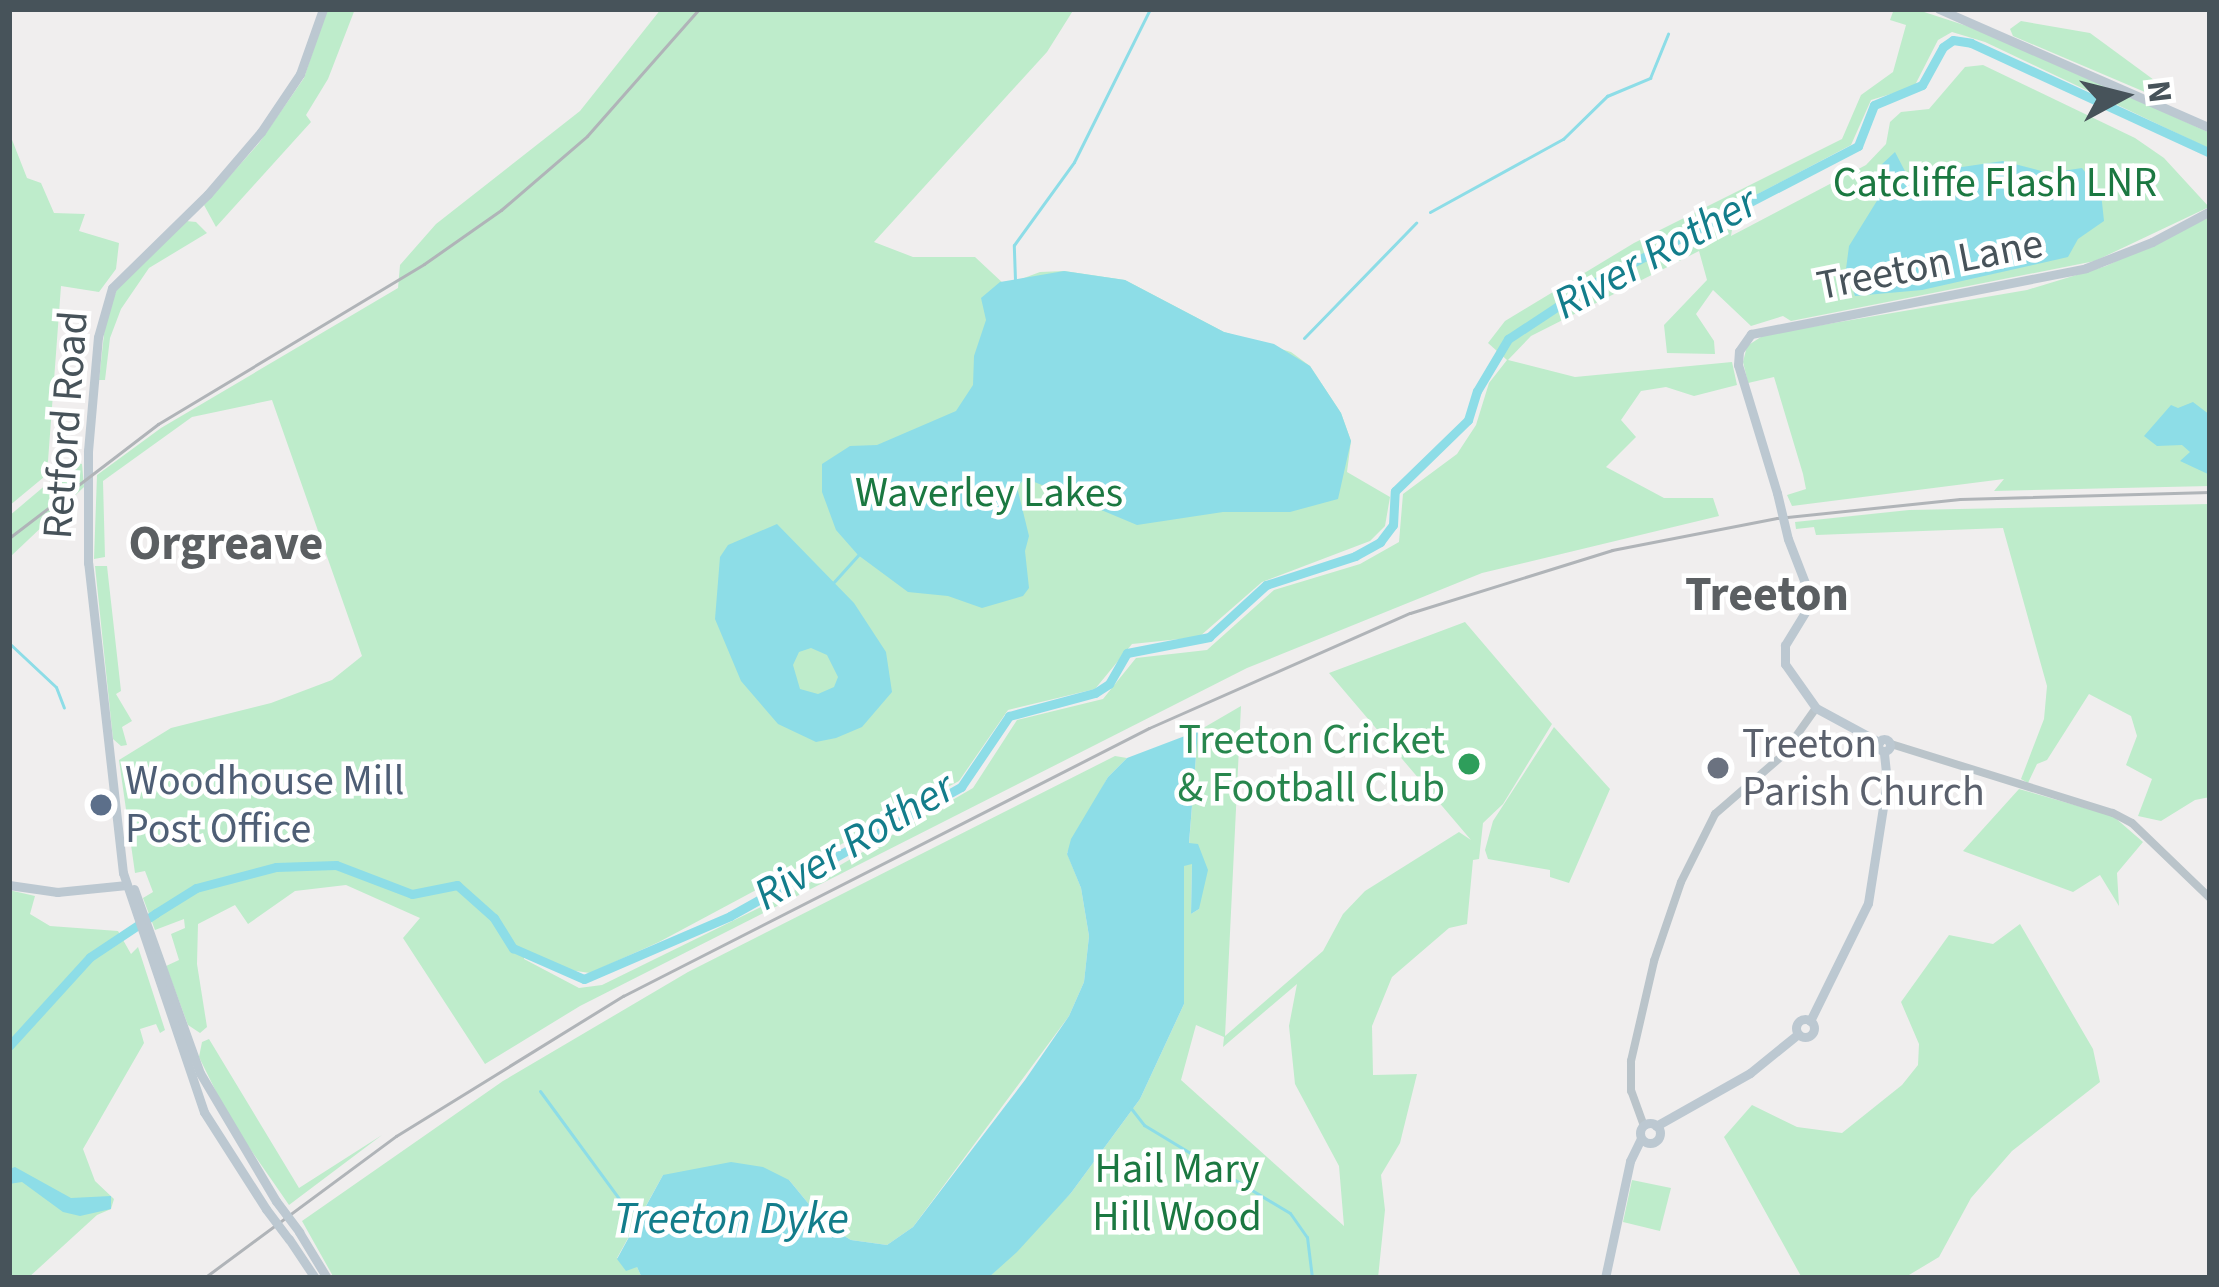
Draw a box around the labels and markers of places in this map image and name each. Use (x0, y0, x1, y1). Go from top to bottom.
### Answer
place label: Treeton Cricket & Football Club (1177, 715, 1445, 813)
place label: Treeton Parish Church (1742, 719, 1985, 818)
marker: Treeton Cricket & Football Club (1456, 751, 1482, 777)
marker: Treeton Parish Church (1705, 755, 1731, 781)
place label: Woodhouse Mill Post Office (125, 756, 404, 854)
marker: Woodhouse Mill Post Office (88, 792, 114, 818)

